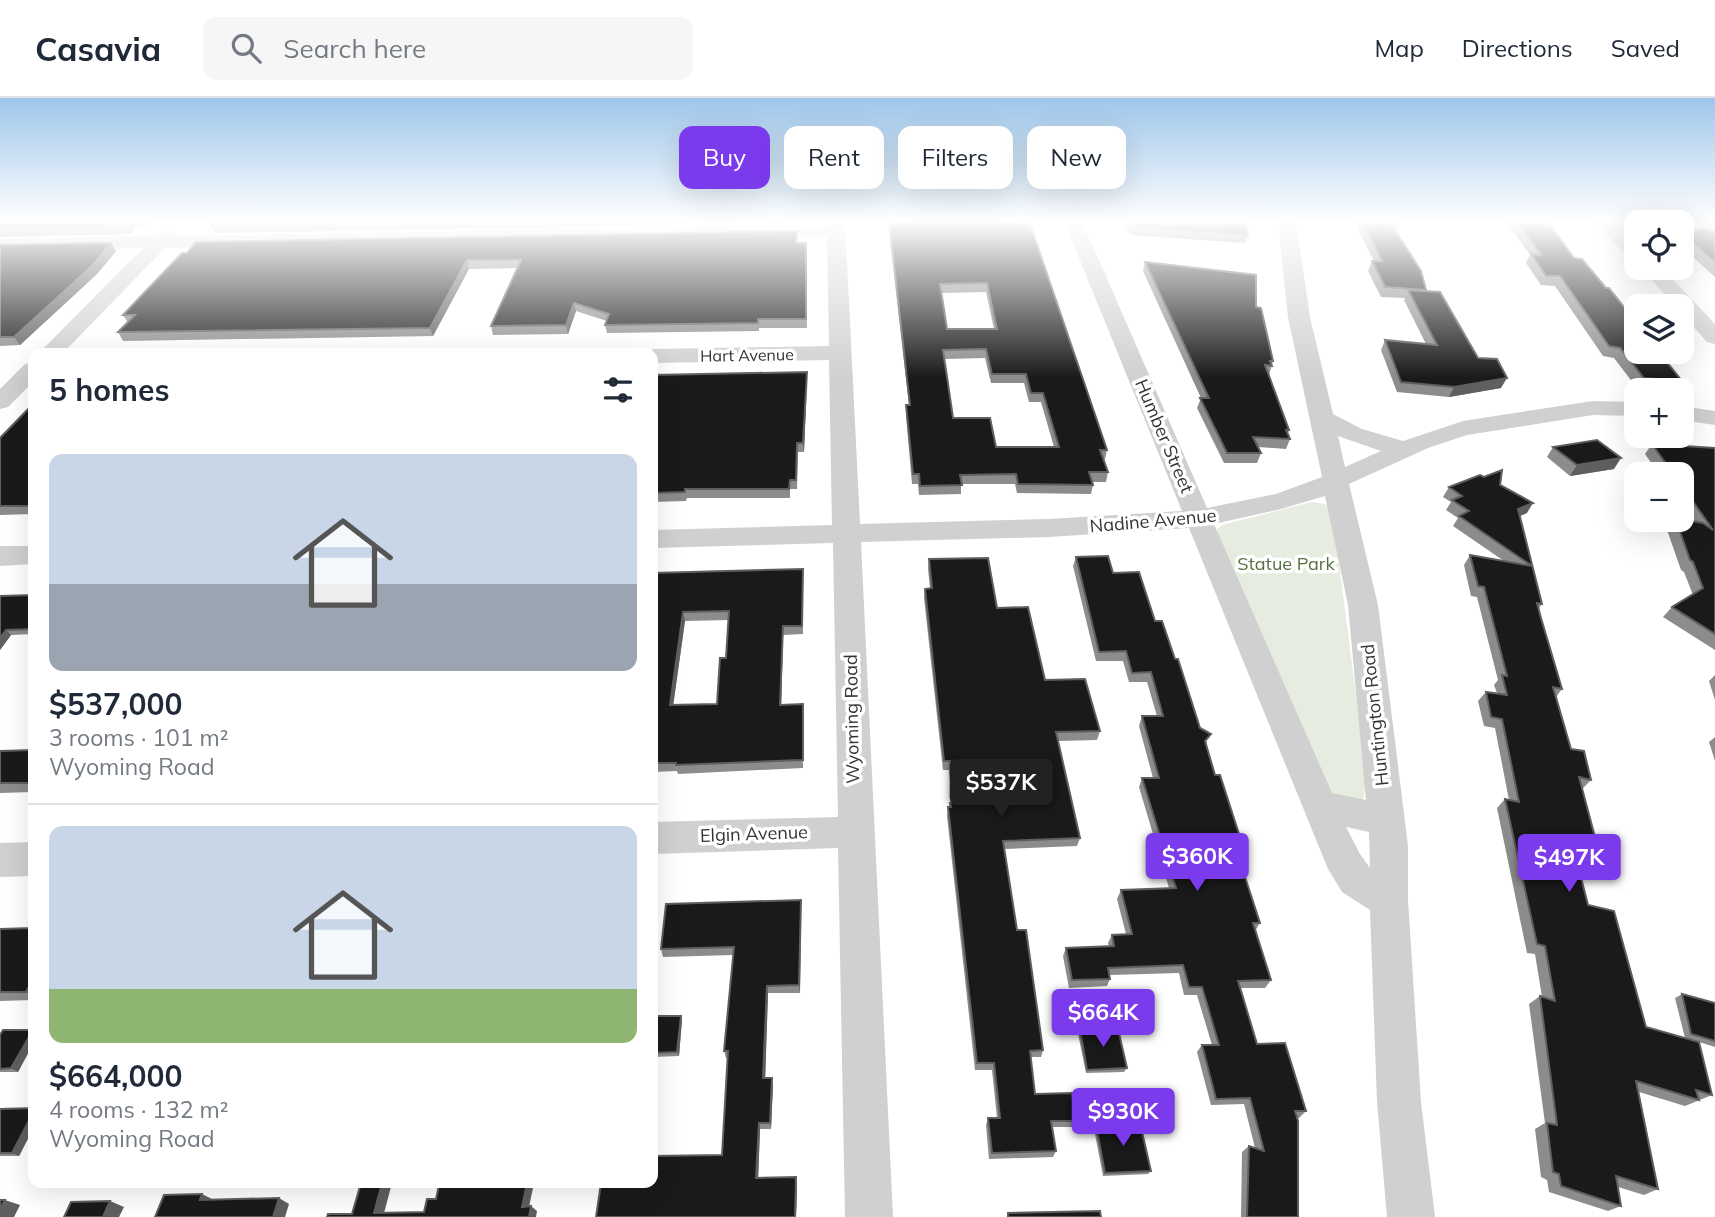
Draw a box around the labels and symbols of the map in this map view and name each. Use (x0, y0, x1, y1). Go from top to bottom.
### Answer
street label: Hart Avenue (700, 344, 794, 366)
street label: Humber Street (1130, 375, 1199, 496)
street label: Nadine Avenue (1089, 504, 1217, 537)
park label: Statue Park (1237, 552, 1335, 575)
street label: Huntington Road (1356, 643, 1393, 787)
street label: Wyoming Road (839, 654, 864, 784)
pin: $537K (952, 760, 1050, 819)
street label: Elgin Avenue (700, 820, 808, 847)
pin: $360K (1148, 834, 1246, 893)
pin: $497K (1520, 834, 1618, 894)
pin: $664K (1054, 990, 1152, 1049)
pin: $930K (1074, 1088, 1172, 1148)

